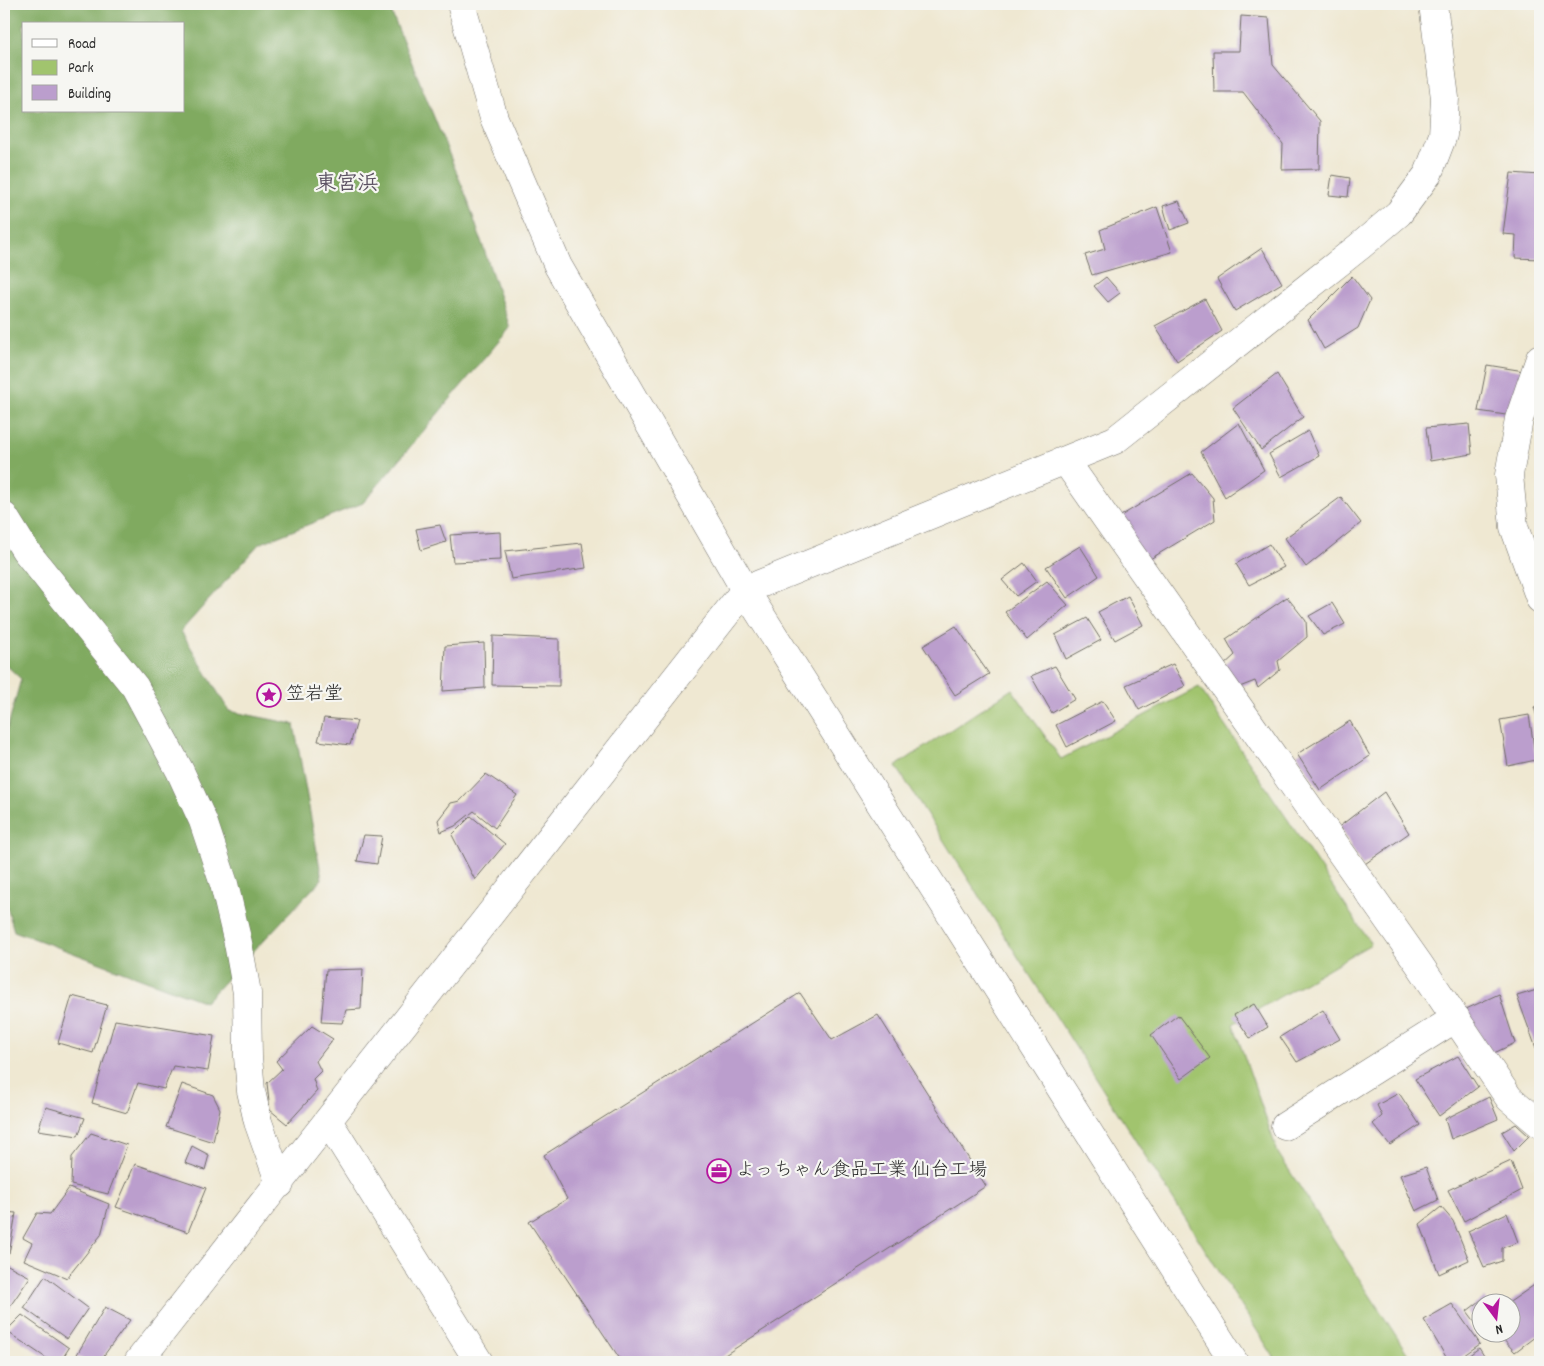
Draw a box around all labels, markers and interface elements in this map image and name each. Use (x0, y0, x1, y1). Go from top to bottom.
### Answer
legend (22, 22, 185, 112)
text: Road (68, 34, 96, 56)
text: Park (68, 58, 94, 80)
text: Building (68, 84, 111, 106)
district label: 東宮浜 (316, 170, 379, 200)
place icon: 笠岩堂 (256, 682, 282, 708)
place label: 笠岩堂 (286, 682, 343, 709)
office icon: よっちゃん食品工業 仙台工場 (706, 1158, 732, 1184)
place label: よっちゃん食品工業 仙台工場 (736, 1158, 987, 1185)
north arrow (1472, 1294, 1522, 1344)
text: N (1493, 1318, 1505, 1339)

